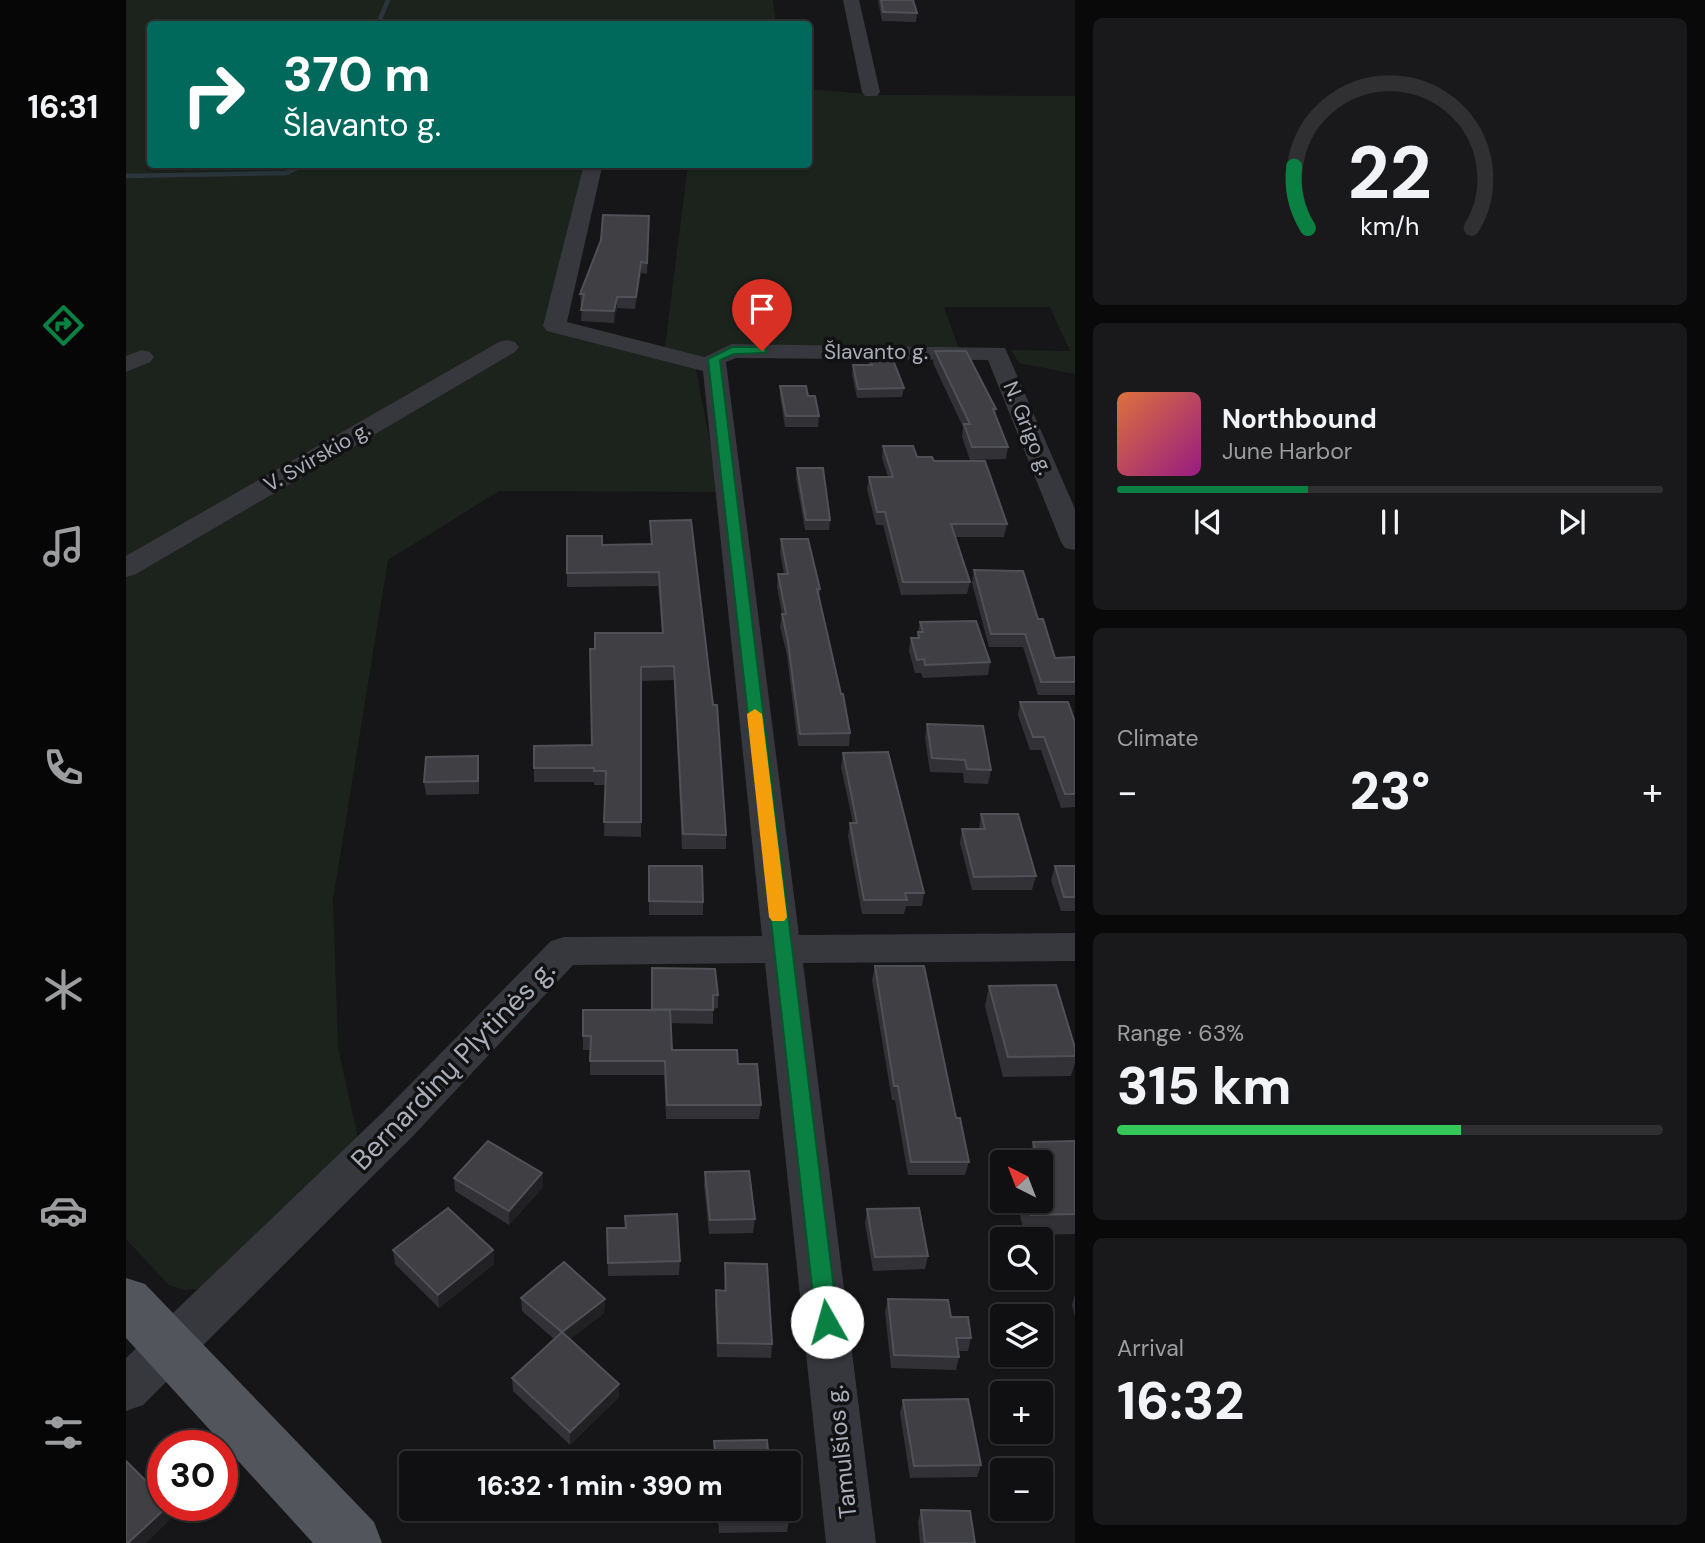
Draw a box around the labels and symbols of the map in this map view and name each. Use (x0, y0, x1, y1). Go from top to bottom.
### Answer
pin (732, 279, 792, 351)
street label: Šlavanto g. (824, 338, 928, 366)
street label: N. Grigo g. (997, 377, 1059, 479)
street label: V. Svirskio g. (259, 415, 375, 499)
street label: Bernardinų Plytinės g. (343, 952, 563, 1178)
north arrow (990, 1150, 1054, 1213)
position arrow (790, 1285, 864, 1359)
street label: Tamulšios g. (819, 1384, 863, 1520)
speed limit sign: 30 (147, 1430, 238, 1521)

